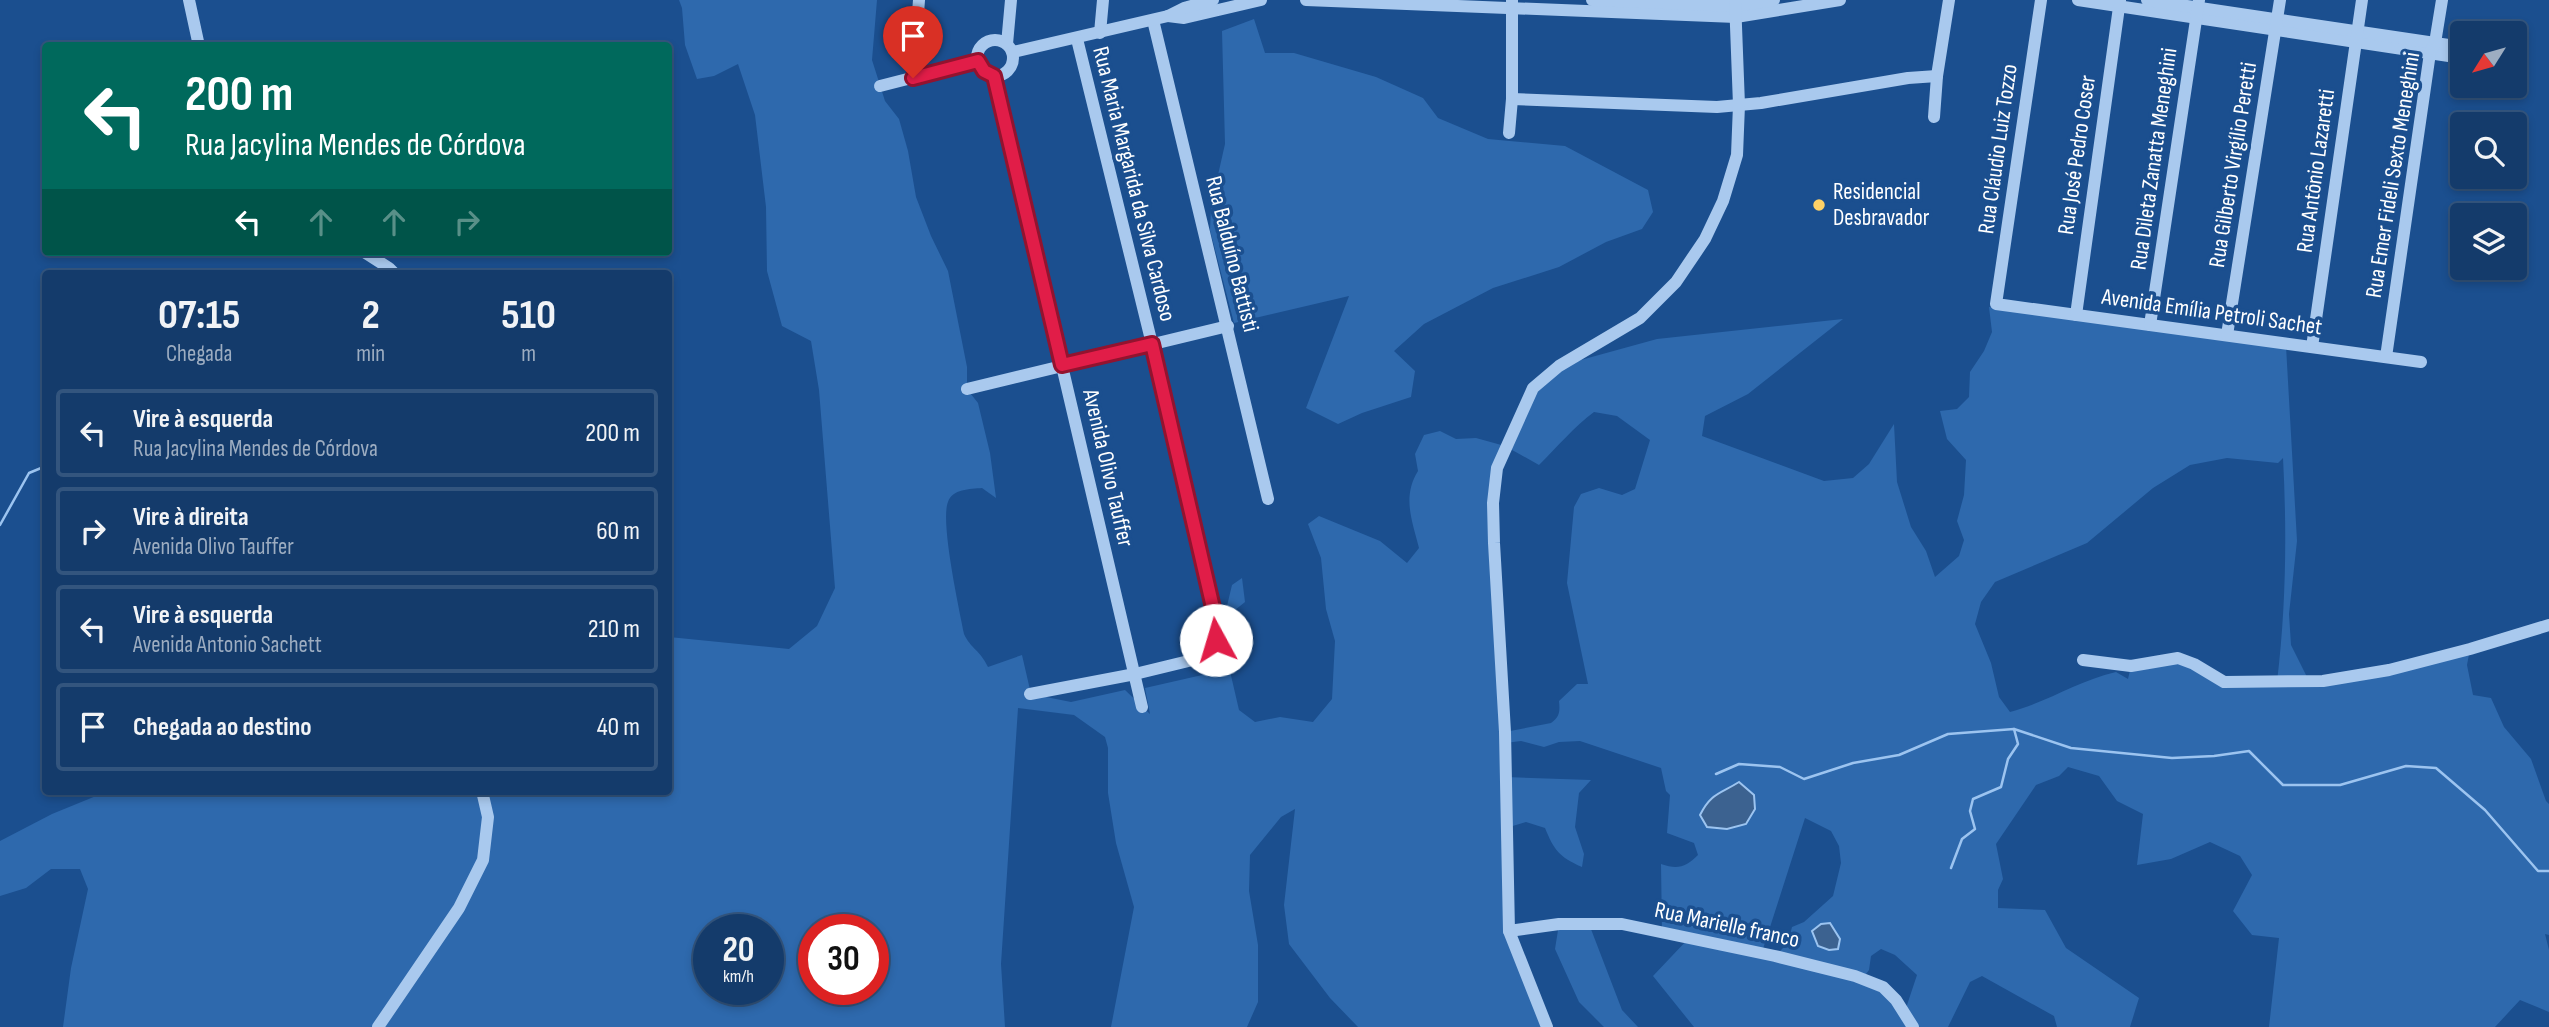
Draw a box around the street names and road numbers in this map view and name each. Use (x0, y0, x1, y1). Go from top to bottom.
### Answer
street label: Rua Maria Margarida da Silva Cardoso (1086, 44, 1182, 324)
street label: Rua Dileta Zanatta Meneghini (2125, 46, 2183, 272)
street label: Rua Emer Fideli Sexto Meneghini (2360, 50, 2426, 300)
street label: Rua Gilberto Virgílio Peretti (2203, 60, 2263, 270)
street label: Rua Cláudio Luiz Tozzo (1972, 62, 2024, 236)
street label: Rua José Pedro Coser (2052, 73, 2102, 237)
street label: Rua Antônio Lazaretti (2291, 87, 2341, 255)
street label: Rua Balduíno Battisti (1199, 173, 1265, 335)
street label: Avenida Emília Petroli Sachet (2099, 283, 2324, 341)
street label: Avenida Olivo Tauffer (1076, 385, 1140, 550)
street label: Rua Marielle franco (1652, 896, 1802, 954)

